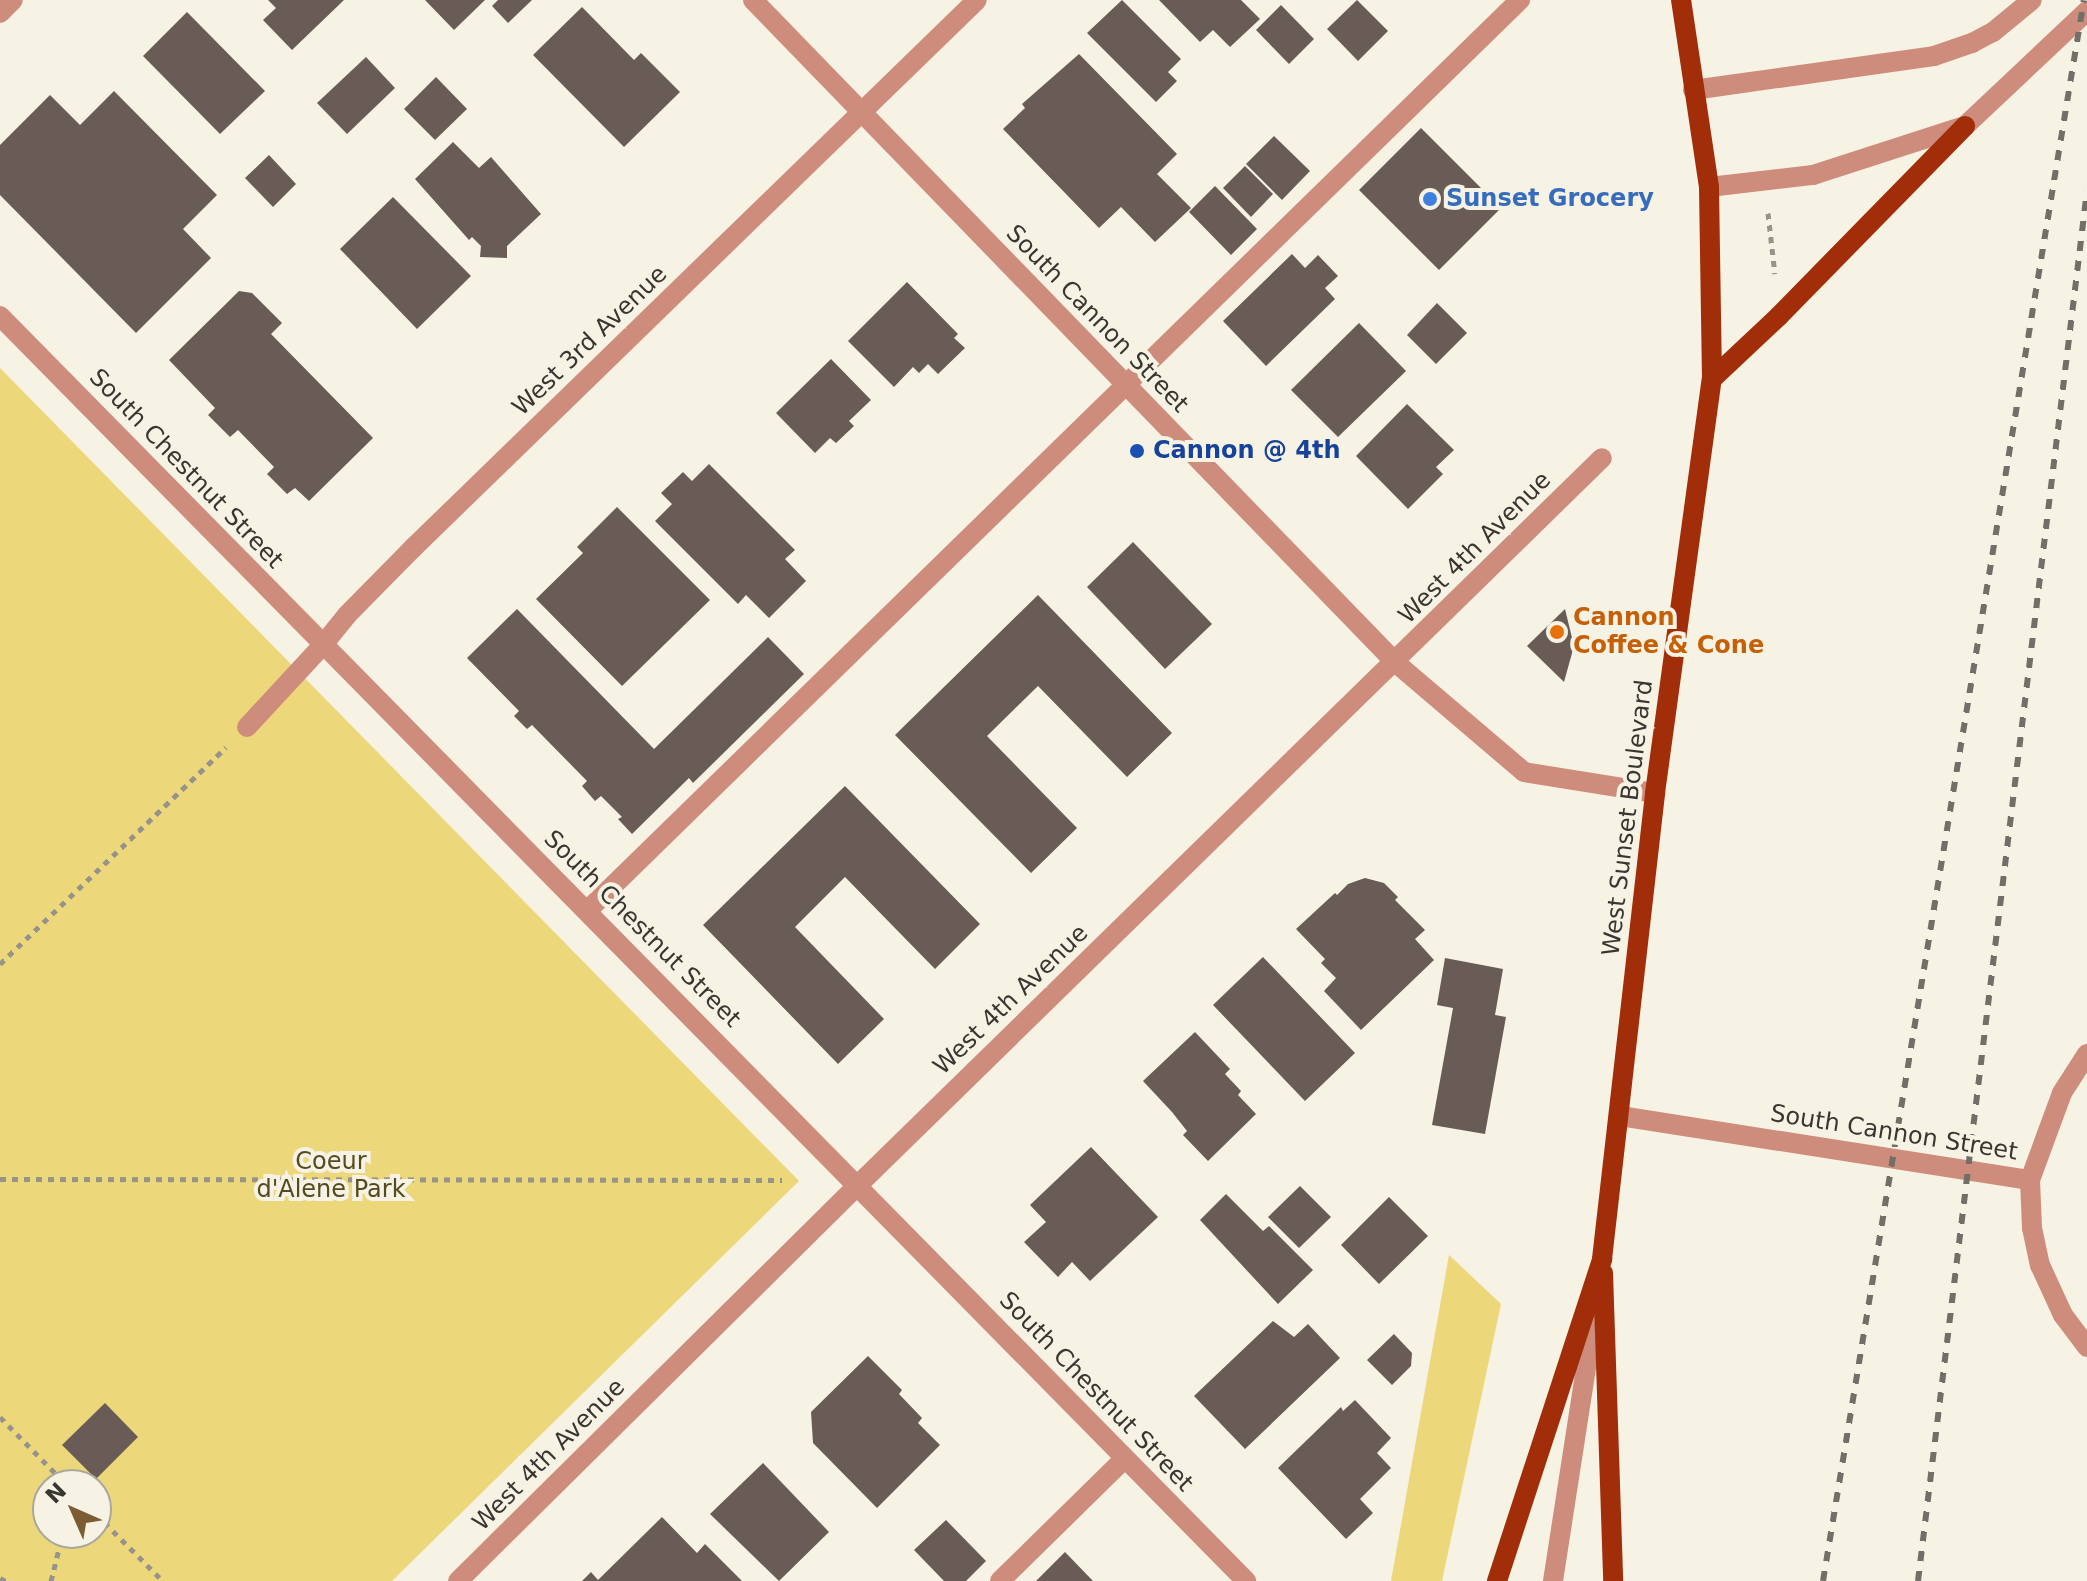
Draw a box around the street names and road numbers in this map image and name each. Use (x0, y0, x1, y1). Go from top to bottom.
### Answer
street label: South Cannon Street (1000, 219, 1194, 419)
street label: West 3rd Avenue (507, 260, 673, 422)
street label: South Chestnut Street (83, 363, 289, 575)
street label: West 4th Avenue (1393, 466, 1557, 630)
street label: West Sunset Boulevard (1597, 678, 1659, 958)
street label: South Chestnut Street (538, 825, 746, 1033)
street label: West 4th Avenue (928, 919, 1094, 1081)
street label: South Cannon Street (1768, 1099, 2020, 1167)
street label: South Chestnut Street (993, 1286, 1199, 1498)
street label: West 4th Avenue (467, 1373, 631, 1537)

